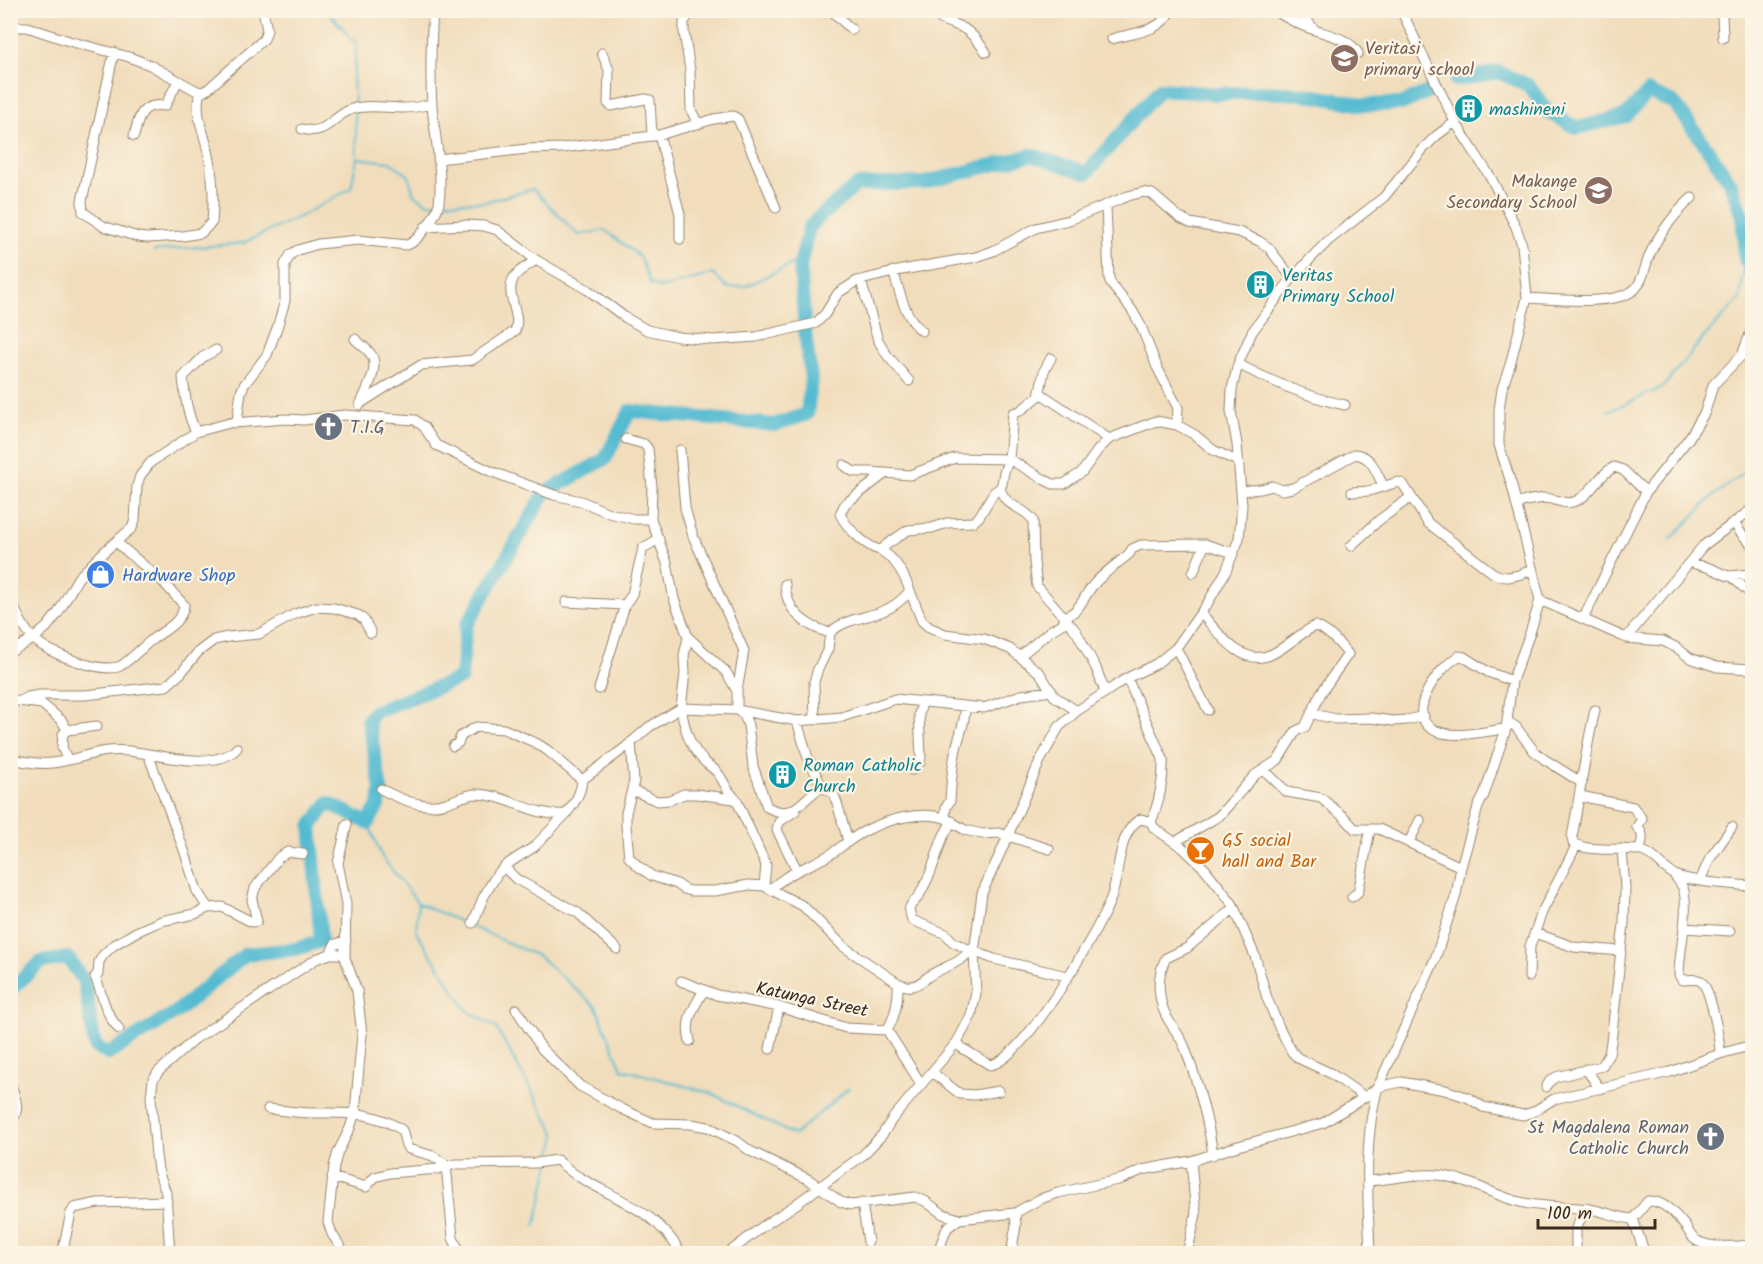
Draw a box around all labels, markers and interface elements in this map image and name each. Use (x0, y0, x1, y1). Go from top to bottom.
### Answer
place label: Veritasi primary school (1364, 35, 1475, 85)
school or university icon: Veritasi primary school (1328, 42, 1360, 74)
building icon: mashineni (1452, 93, 1484, 125)
place label: mashineni (1489, 96, 1566, 125)
place label: Makange Secondary School (1447, 168, 1578, 218)
school or university icon: Makange Secondary School (1582, 175, 1614, 207)
place label: Veritas Primary School (1282, 262, 1395, 312)
building icon: Veritas Primary School (1245, 269, 1277, 301)
church icon: T.I.G (313, 411, 345, 443)
place label: T.I.G (350, 414, 385, 443)
shop icon: Hardware Shop (85, 559, 117, 591)
place label: Hardware Shop (122, 562, 236, 591)
place label: Roman Catholic Church (803, 752, 922, 802)
building icon: Roman Catholic Church (766, 759, 798, 791)
place label: G5 social hall and Bar (1222, 827, 1317, 877)
bar icon: G5 social hall and Bar (1185, 834, 1217, 866)
street label: Katunga Street (753, 974, 872, 1027)
place label: St Magdalena Roman Catholic Church (1528, 1114, 1689, 1164)
church icon: St Magdalena Roman Catholic Church (1694, 1121, 1726, 1153)
scale bar (1538, 1192, 1655, 1230)
text: 100 m (1547, 1200, 1592, 1229)

